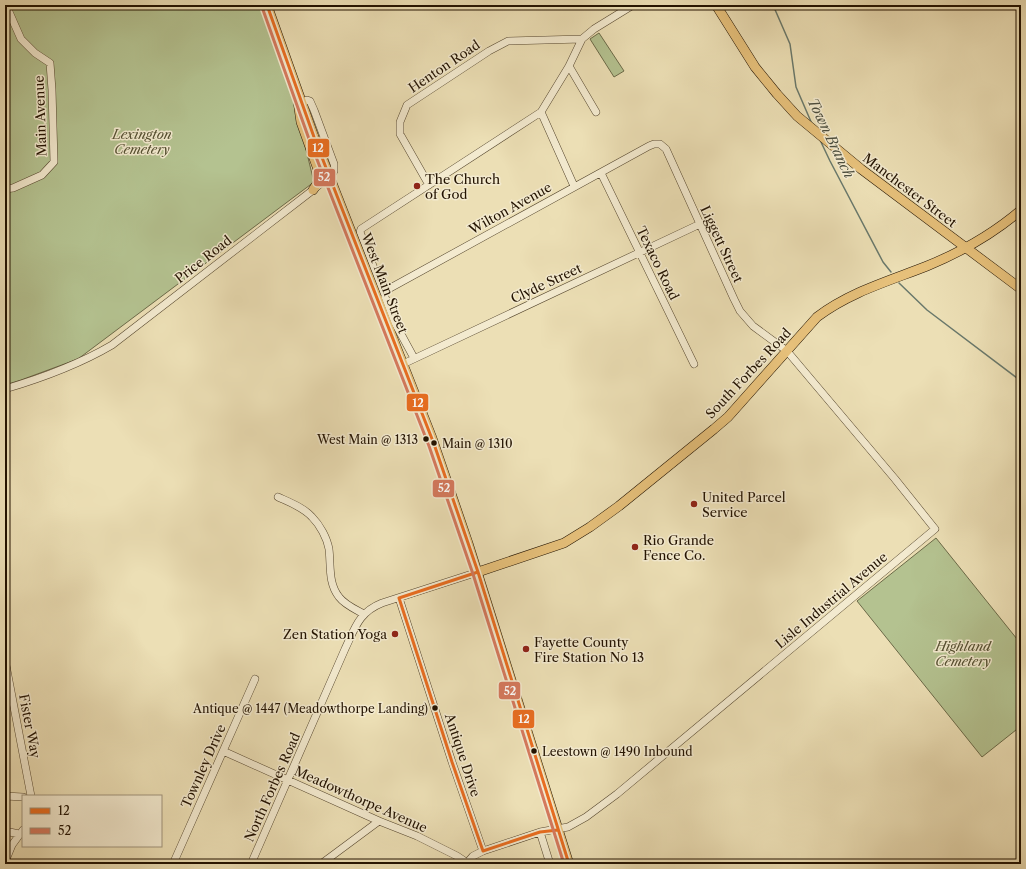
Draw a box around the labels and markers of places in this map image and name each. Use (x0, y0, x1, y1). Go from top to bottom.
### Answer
place label: The Church of God (425, 171, 500, 202)
marker: The Church of God (412, 181, 422, 191)
place label: West Main @ 1313 (316, 432, 418, 447)
marker: West Main @ 1313 (421, 434, 431, 444)
place label: Main @ 1310 (442, 436, 513, 451)
marker: Main @ 1310 (429, 438, 439, 448)
place label: United Parcel Service (702, 489, 786, 520)
marker: United Parcel Service (689, 499, 699, 509)
place label: Rio Grande Fence Co. (643, 532, 714, 563)
marker: Rio Grande Fence Co. (630, 542, 640, 552)
place label: Zen Station Yoga (283, 626, 387, 642)
marker: Zen Station Yoga (390, 629, 400, 639)
place label: Fayette County Fire Station No 13 (534, 634, 644, 665)
marker: Fayette County Fire Station No 13 (521, 644, 531, 654)
place label: Antique @ 1447 (Meadowthorpe Landing) (192, 701, 428, 716)
marker: Antique @ 1447 (Meadowthorpe Landing) (430, 703, 440, 713)
place label: Leestown @ 1490 Inbound (542, 744, 693, 759)
marker: Leestown @ 1490 Inbound (529, 746, 539, 756)

